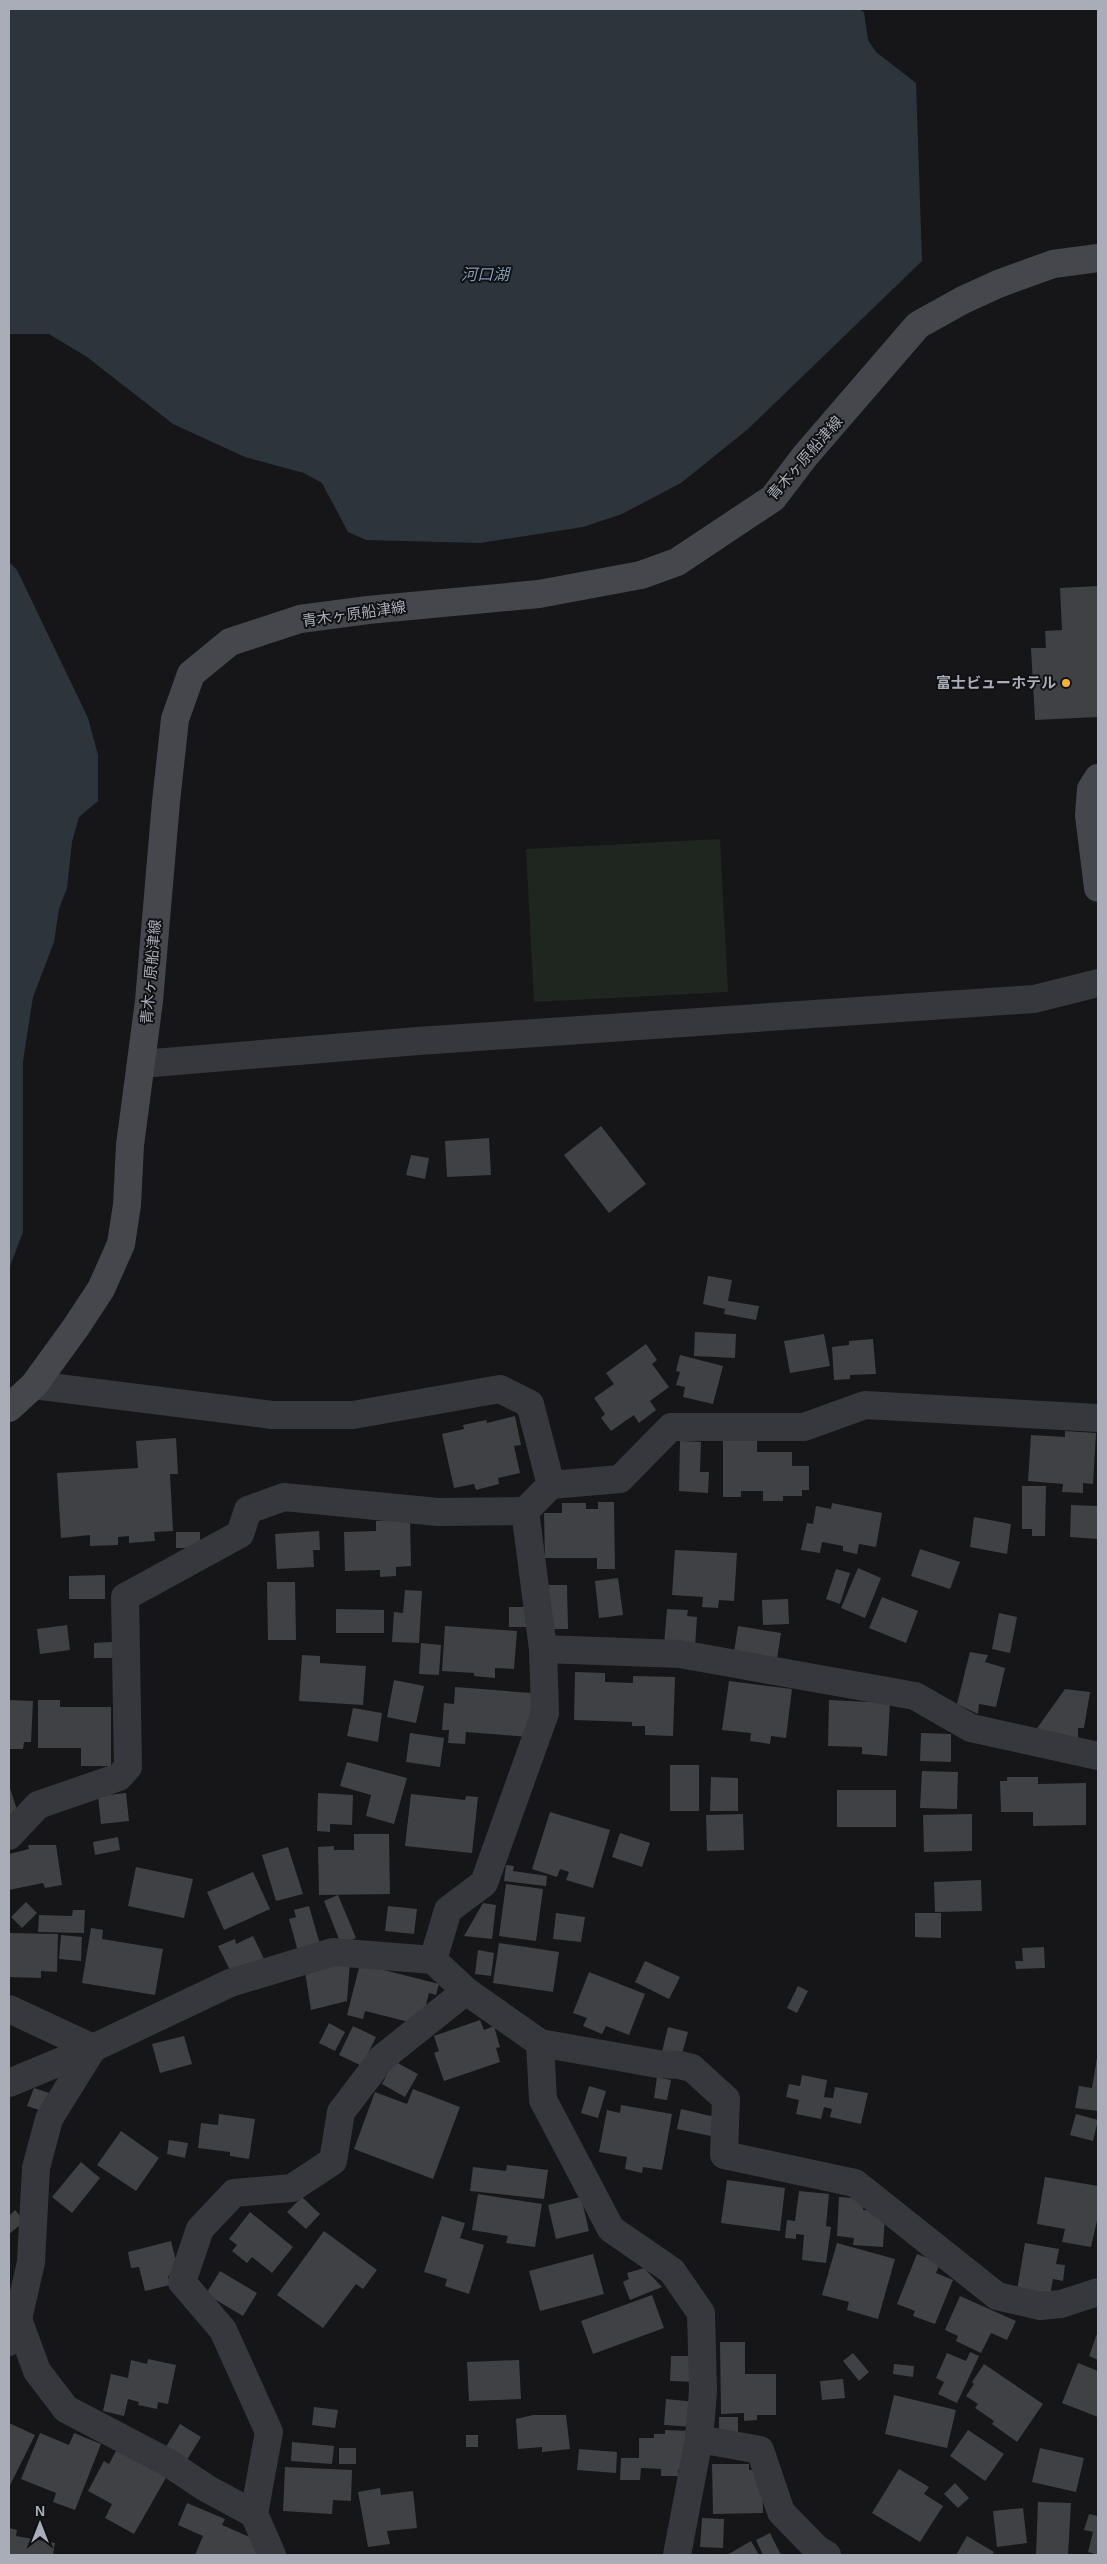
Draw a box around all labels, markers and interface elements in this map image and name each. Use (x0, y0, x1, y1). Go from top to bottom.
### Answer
water label: 河口湖 (461, 266, 512, 283)
street label: 青木ヶ原船津線 (764, 412, 845, 503)
street label: 青木ヶ原船津線 (301, 598, 407, 629)
place label: 富士ビューホテル (936, 674, 1056, 691)
marker: 富士ビューホテル (1060, 677, 1072, 689)
street label: 青木ヶ原船津線 (137, 919, 164, 1025)
north arrow (15, 2499, 65, 2549)
text: N (35, 2503, 45, 2519)

